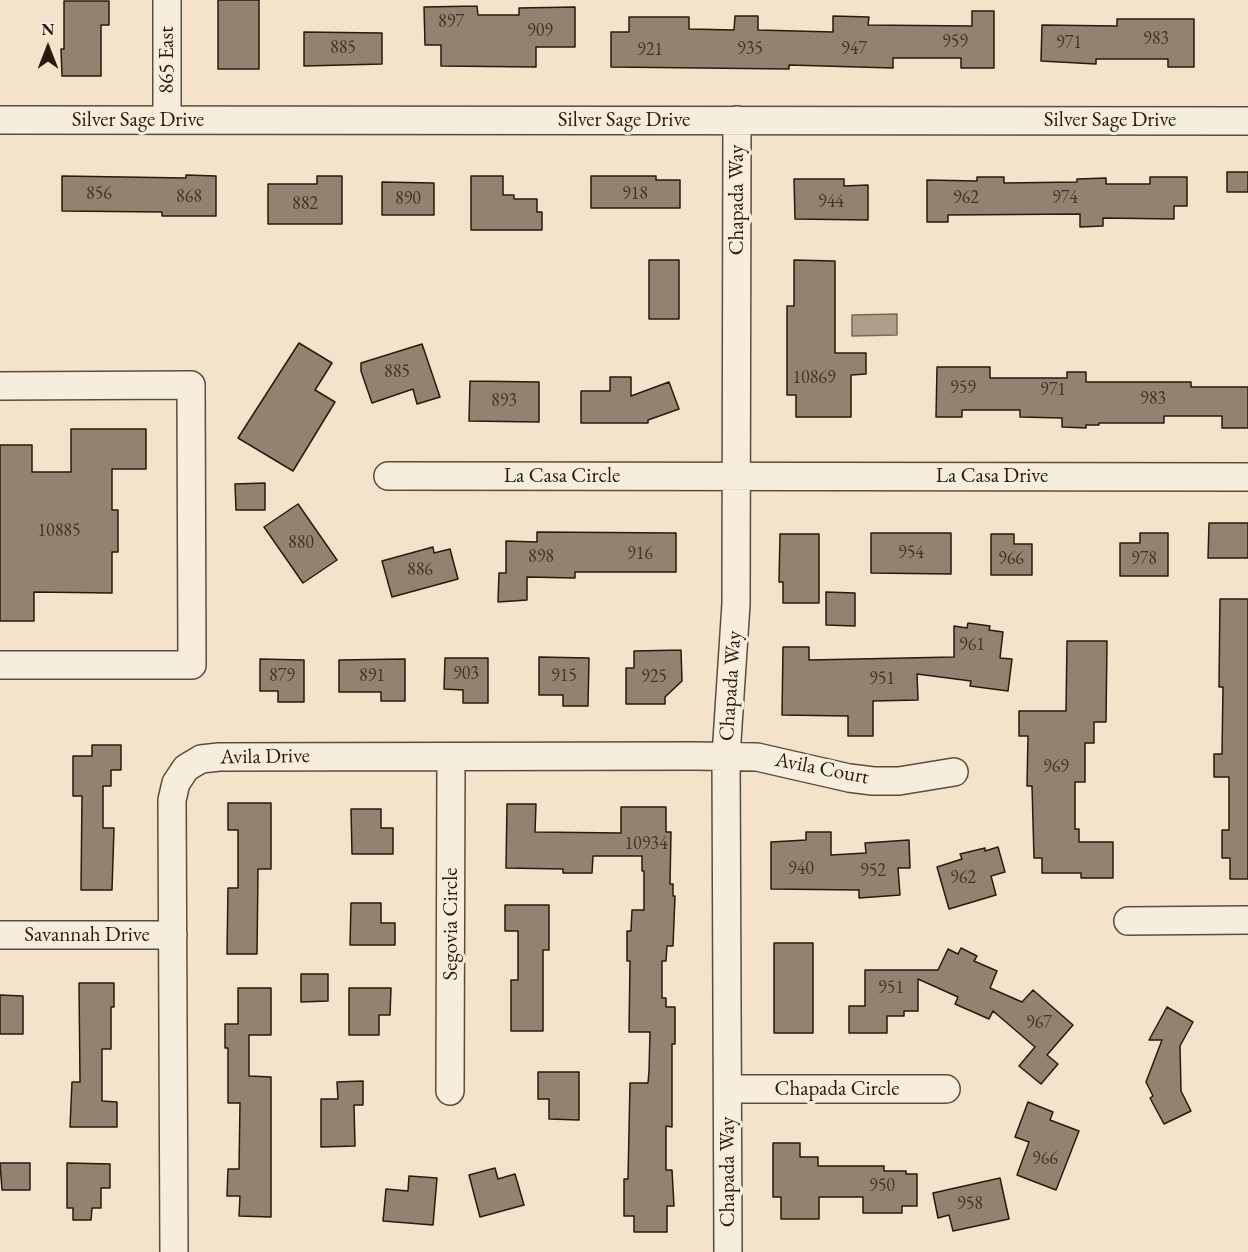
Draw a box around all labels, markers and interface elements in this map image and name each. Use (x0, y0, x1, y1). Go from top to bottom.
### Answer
house number: 897 (438, 11, 464, 33)
north arrow (18, 18, 78, 78)
text: N (42, 19, 54, 40)
house number: 909 (527, 20, 553, 42)
street label: 865 East (154, 26, 180, 94)
house number: 983 (1143, 28, 1169, 50)
house number: 959 (942, 31, 968, 53)
house number: 971 (1056, 32, 1082, 54)
house number: 885 (330, 37, 356, 59)
house number: 935 (737, 38, 763, 60)
house number: 947 (841, 38, 867, 60)
house number: 921 (637, 39, 663, 61)
street label: Silver Sage Drive (72, 107, 204, 133)
street label: Silver Sage Drive (558, 107, 690, 133)
street label: Silver Sage Drive (1044, 107, 1176, 133)
street label: Chapada Way (724, 145, 750, 255)
house number: 856 (86, 183, 112, 205)
house number: 918 (622, 183, 648, 205)
house number: 868 (176, 186, 202, 208)
house number: 962 (953, 187, 979, 209)
house number: 974 (1052, 187, 1078, 209)
house number: 890 (395, 188, 421, 210)
house number: 944 (818, 191, 844, 213)
house number: 882 (292, 193, 318, 215)
house number: 885 (384, 361, 410, 383)
house number: 10869 (792, 367, 836, 389)
house number: 959 (950, 377, 976, 399)
house number: 971 (1040, 379, 1066, 401)
house number: 983 (1140, 388, 1166, 410)
house number: 893 (491, 390, 517, 412)
street label: La Casa Circle (504, 463, 620, 489)
street label: La Casa Drive (936, 463, 1048, 489)
house number: 10885 (37, 520, 81, 542)
house number: 880 (288, 532, 314, 554)
house number: 954 (898, 542, 924, 564)
house number: 916 (627, 543, 653, 565)
house number: 898 (528, 546, 554, 568)
house number: 966 (998, 548, 1024, 570)
house number: 978 (1131, 548, 1157, 570)
house number: 886 (407, 559, 433, 581)
street label: Chapada Way (715, 630, 747, 742)
house number: 961 (959, 634, 985, 656)
house number: 903 (453, 663, 479, 685)
house number: 879 (269, 665, 295, 687)
house number: 891 (359, 665, 385, 687)
house number: 915 (551, 665, 577, 687)
house number: 925 (641, 666, 667, 688)
house number: 951 (869, 668, 895, 690)
street label: Avila Drive (220, 744, 310, 770)
street label: Avila Court (773, 748, 871, 790)
house number: 969 (1043, 756, 1069, 778)
house number: 10934 (624, 833, 668, 855)
house number: 940 (788, 858, 814, 880)
house number: 952 (860, 860, 886, 882)
house number: 962 (950, 867, 976, 889)
street label: Segovia Circle (438, 868, 464, 980)
street label: Savannah Drive (24, 922, 150, 948)
house number: 951 (878, 977, 904, 999)
house number: 967 (1026, 1012, 1052, 1034)
street label: Chapada Circle (774, 1076, 900, 1102)
street label: Chapada Way (715, 1117, 741, 1227)
house number: 966 (1032, 1148, 1058, 1170)
house number: 950 (869, 1175, 895, 1197)
house number: 958 (957, 1193, 983, 1215)

